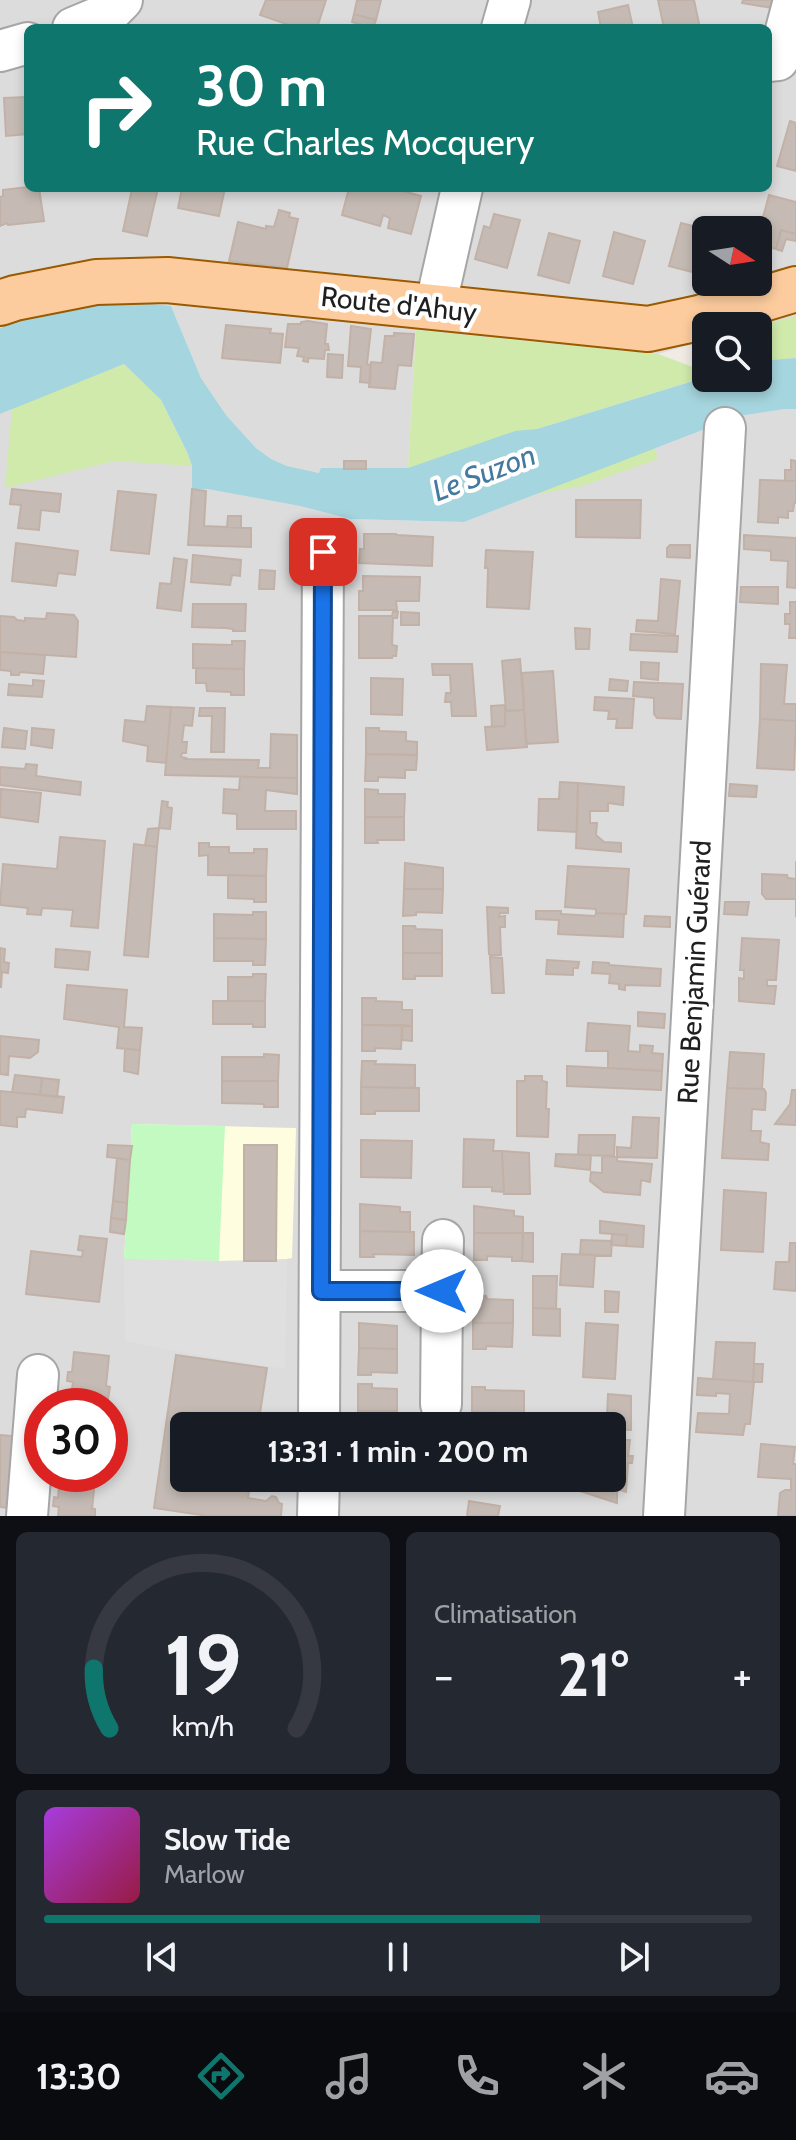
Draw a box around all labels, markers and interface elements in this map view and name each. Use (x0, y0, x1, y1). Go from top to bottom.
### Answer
text: 30 m (196, 52, 327, 120)
icon: right (64, 56, 168, 160)
text: Rue Charles Mocquery (196, 120, 534, 164)
north arrow (692, 216, 772, 296)
map controls (692, 216, 772, 392)
street label: Route d'Ahuy (319, 279, 479, 329)
button: search (692, 312, 772, 392)
water label: Le Suzon (427, 436, 541, 509)
pin (289, 518, 357, 586)
icon: arrive (301, 530, 345, 574)
street label: Rue Benjamin Guérard (670, 839, 718, 1105)
position arrow (400, 1249, 484, 1333)
speed limit sign: 30 (24, 1388, 128, 1492)
text: 13:31 · 1 min · 200 m (268, 1433, 528, 1470)
text: Climatisation (434, 1598, 577, 1630)
text: 19 (164, 1615, 242, 1716)
text: 21° (557, 1638, 629, 1711)
text: − (434, 1649, 453, 1702)
text: + (733, 1649, 752, 1702)
text: km/h (172, 1708, 234, 1743)
text: Slow Tide (164, 1821, 291, 1858)
text: Marlow (164, 1858, 245, 1890)
icon: previous (140, 1935, 184, 1979)
icon: pause (376, 1935, 420, 1979)
icon: next (612, 1935, 656, 1979)
icon: directions (193, 2048, 249, 2104)
icon: music (321, 2048, 377, 2104)
icon: phone (449, 2048, 505, 2104)
icon: climate (576, 2048, 632, 2104)
icon: car (704, 2048, 760, 2104)
text: 13:30 (36, 2054, 121, 2098)

